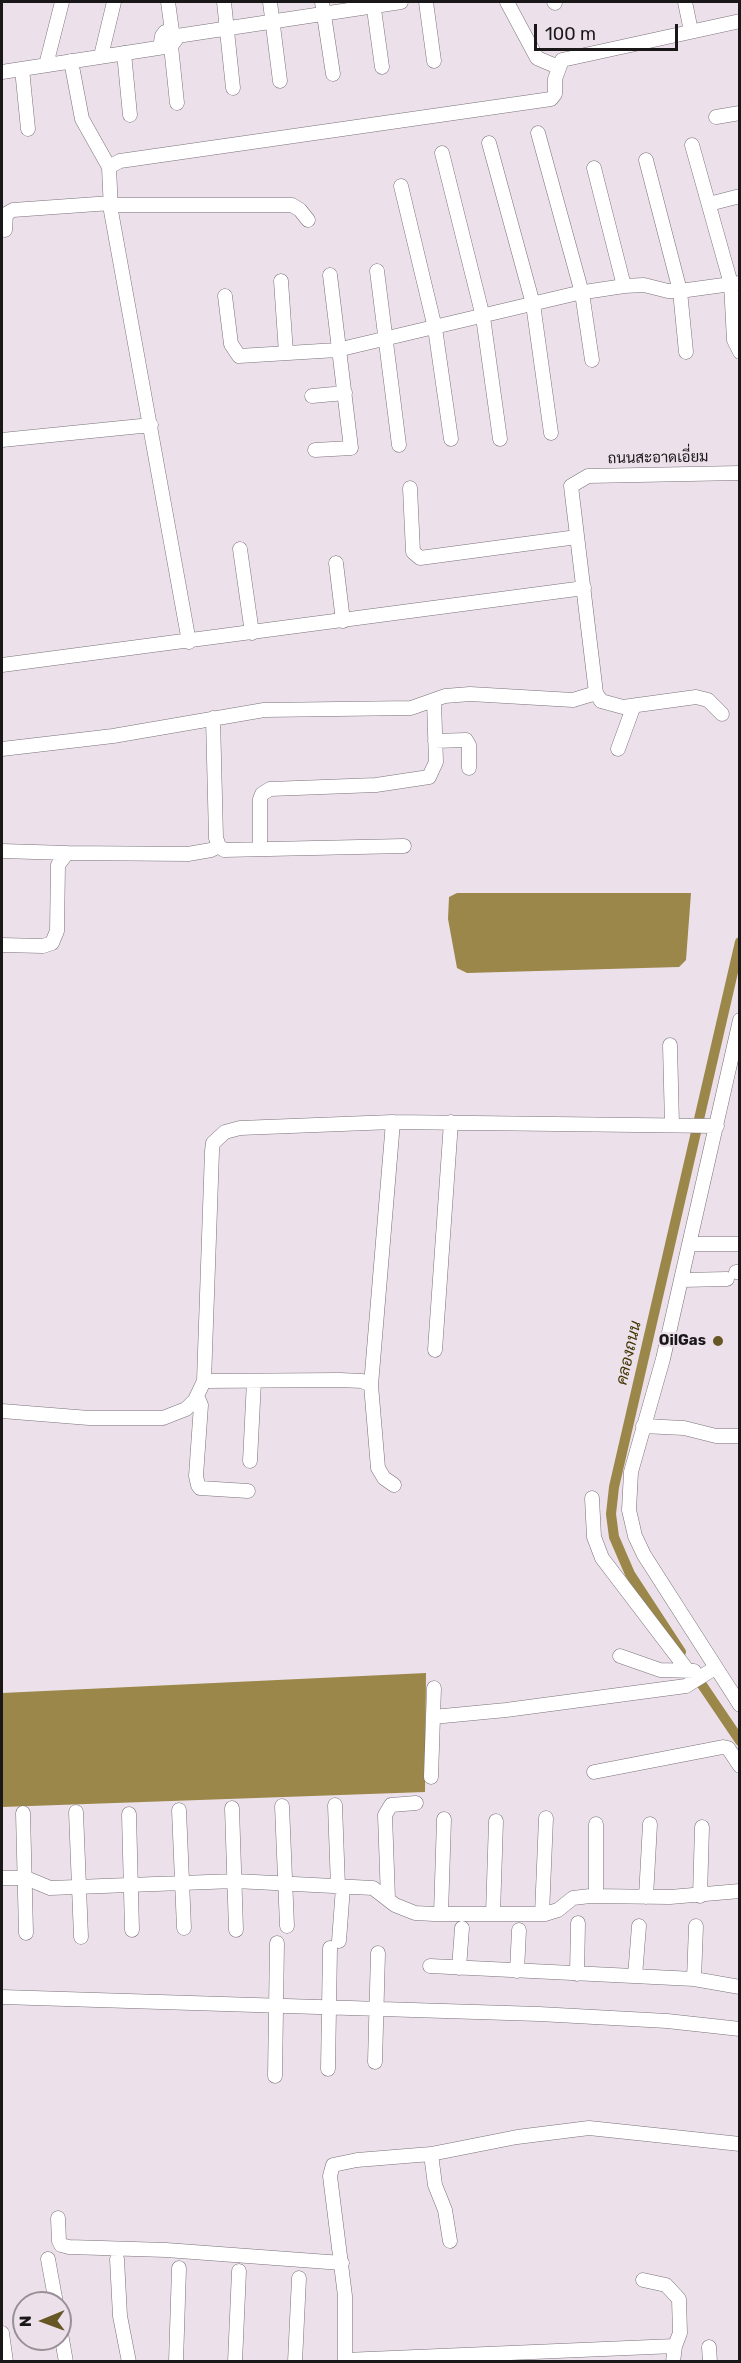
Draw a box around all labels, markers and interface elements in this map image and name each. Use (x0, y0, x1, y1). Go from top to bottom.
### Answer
scale bar (537, 12, 681, 50)
text: 100 m (545, 23, 596, 45)
street label: ถนนสะอาดเอี่ยม (607, 448, 709, 468)
water label: คลองถนน (612, 1319, 646, 1387)
place label: OilGas (659, 1332, 706, 1350)
marker: OilGas (711, 1334, 725, 1348)
north arrow (12, 2291, 72, 2351)
text: N (16, 2315, 35, 2327)

